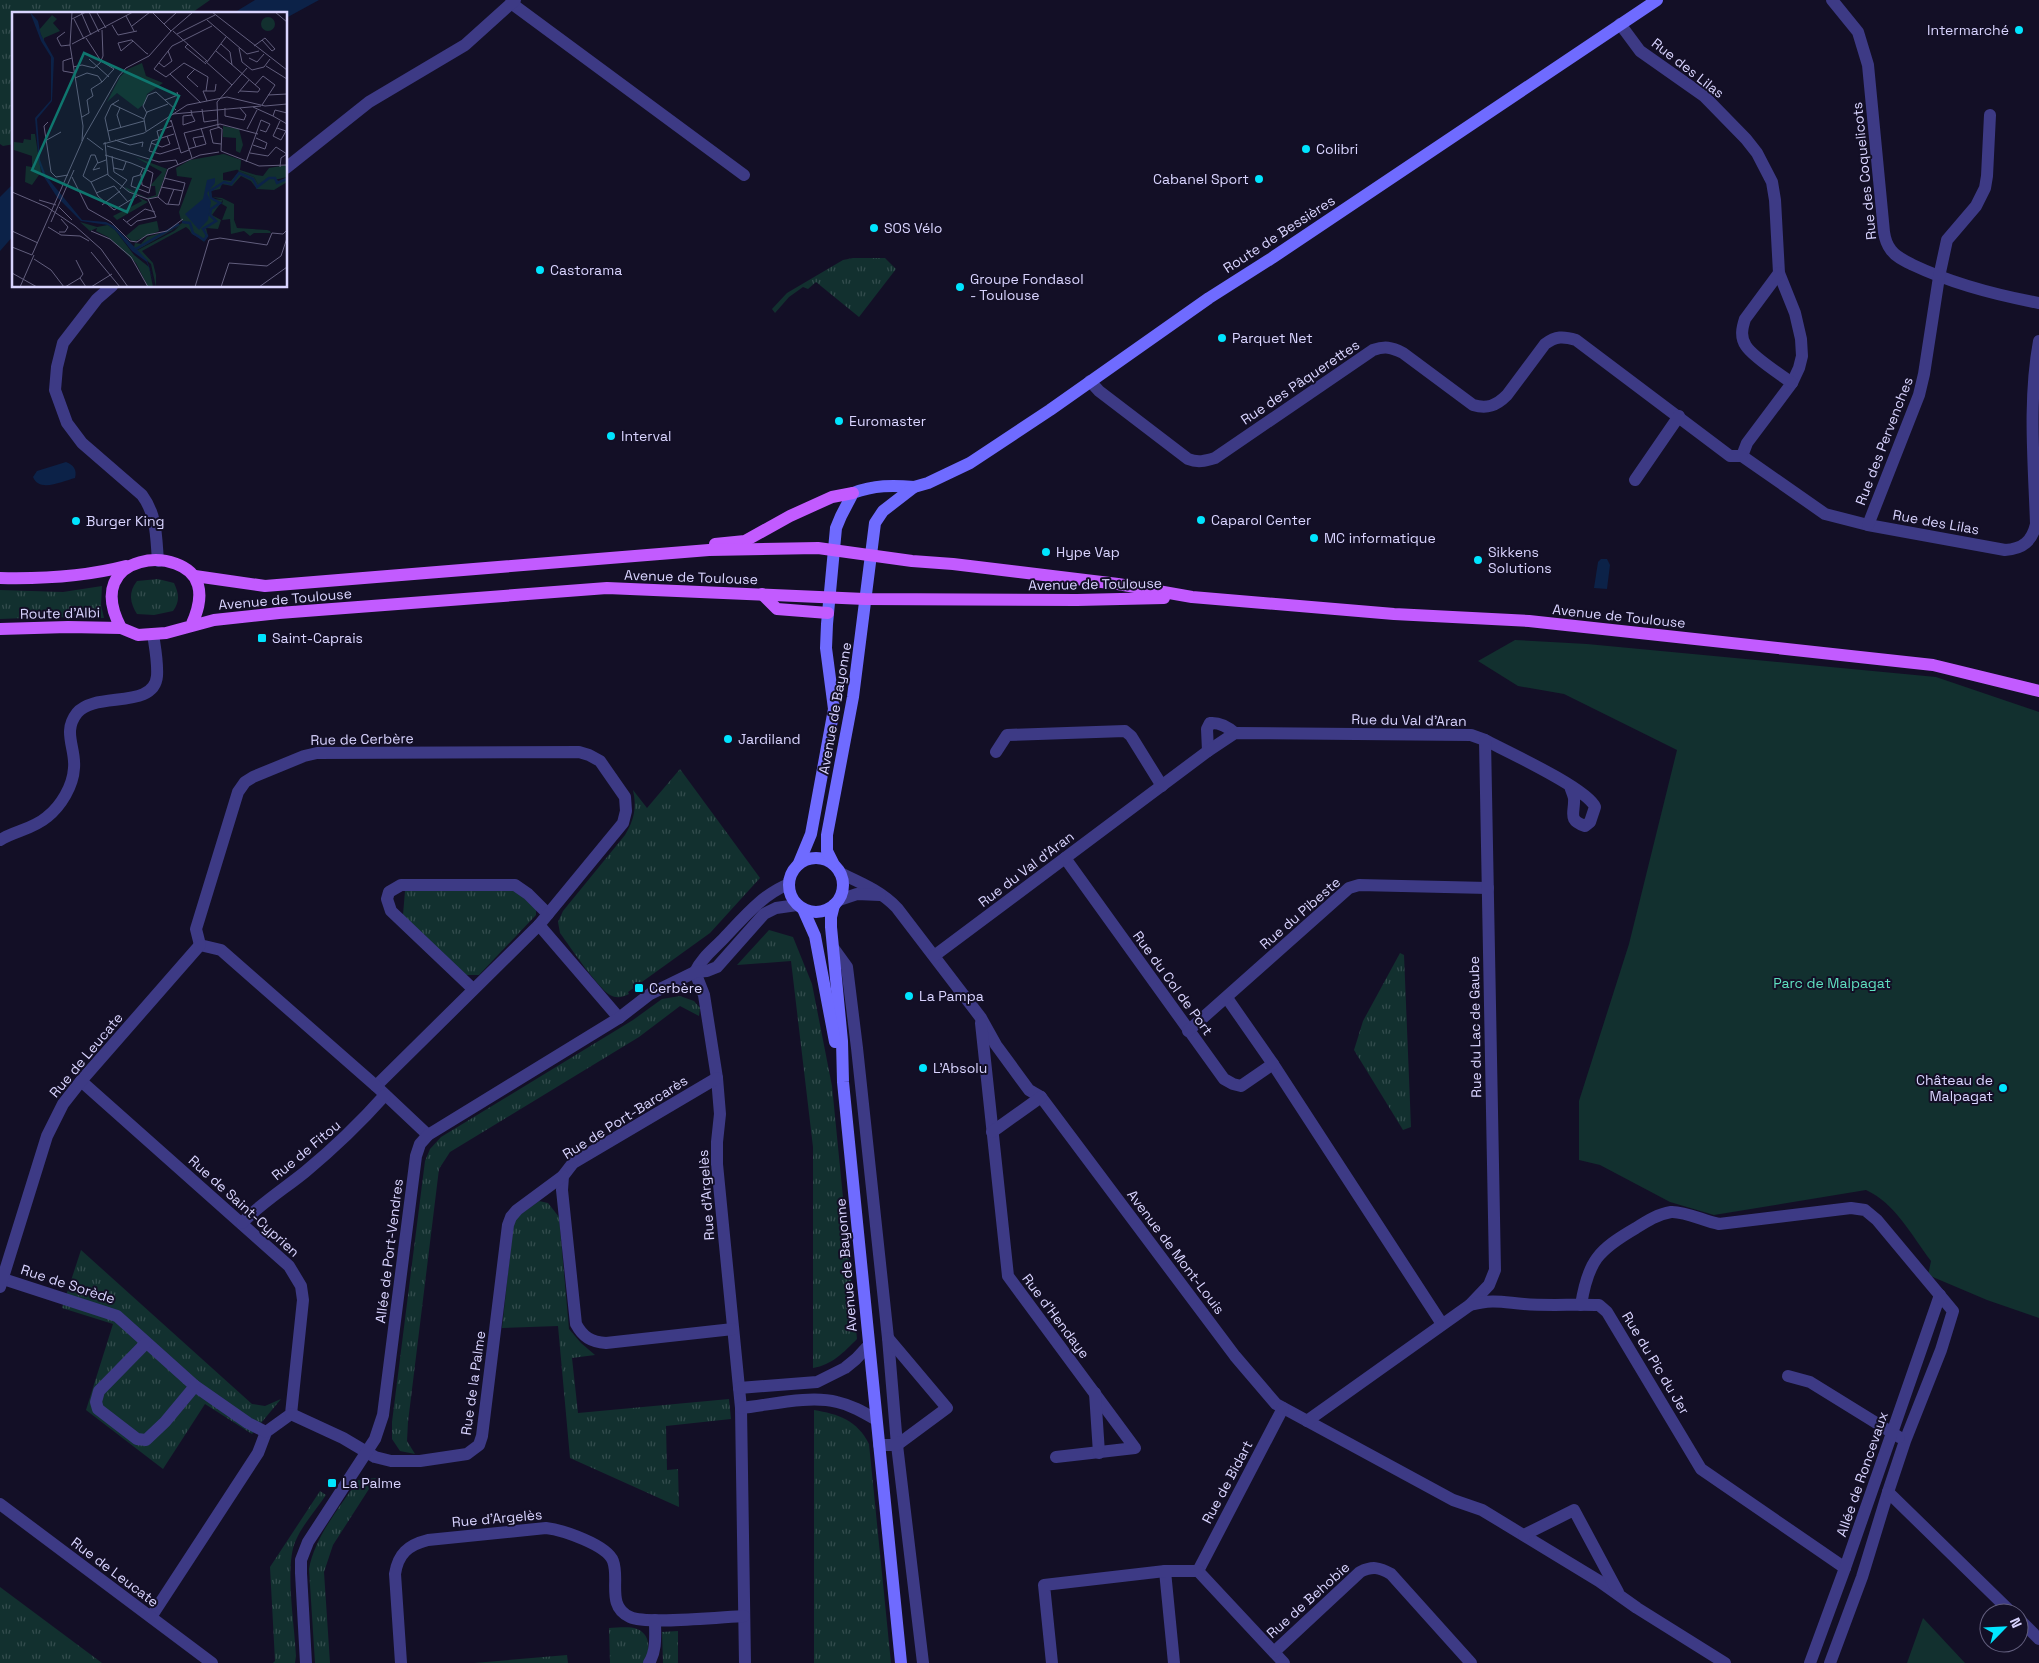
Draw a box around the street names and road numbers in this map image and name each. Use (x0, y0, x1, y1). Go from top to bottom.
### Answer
street label: Rue des Lilas (1648, 34, 1728, 102)
street label: Rue des Coquelicots (1848, 101, 1880, 241)
street label: Route de Bessières (1220, 191, 1338, 277)
street label: Rue des Pâquerettes (1237, 336, 1363, 428)
street label: Rue des Pervenches (1851, 374, 1917, 508)
street label: Rue des Lilas (1891, 506, 1981, 538)
street label: Avenue de Toulouse (624, 566, 758, 588)
street label: Avenue de Toulouse (1028, 574, 1162, 594)
street label: Avenue de Toulouse (217, 584, 353, 614)
street label: Avenue de Toulouse (1551, 600, 1687, 632)
street label: Route d'Albi (20, 603, 100, 623)
street label: Avenue de Bayonne (815, 641, 855, 775)
street label: Rue du Val d'Aran (1351, 710, 1467, 730)
street label: Rue de Cerbère (310, 729, 414, 749)
street label: Rue du Val d'Aran (975, 827, 1077, 911)
street label: Rue du Pibeste (1256, 873, 1344, 953)
street label: Rue du Col de Port (1129, 927, 1217, 1039)
street label: Rue du Lac de Gaube (1465, 956, 1485, 1098)
street label: Rue de Leucate (45, 1009, 127, 1101)
street label: Rue de Port-Barcarès (559, 1071, 691, 1163)
street label: Rue de Fitou (268, 1116, 344, 1184)
street label: Rue d'Argelès (694, 1149, 718, 1241)
street label: Rue de Saint-Cyprien (185, 1151, 303, 1261)
street label: Allée de Port-Vendres (371, 1178, 407, 1324)
street label: Avenue de Mont-Louis (1123, 1186, 1229, 1318)
street label: Avenue de Bayonne (831, 1198, 861, 1332)
street label: Rue de Sorède (19, 1260, 117, 1308)
street label: Rue d'Hendaye (1018, 1270, 1094, 1362)
street label: Rue du Pic du Jer (1618, 1308, 1694, 1418)
street label: Rue de la Palme (457, 1330, 489, 1436)
street label: Allée de Roncevaux (1832, 1409, 1892, 1539)
street label: Rue de Bidart (1198, 1437, 1256, 1527)
street label: Rue d'Argelès (451, 1505, 543, 1531)
street label: Rue de Leucate (68, 1533, 162, 1611)
street label: Rue de Behobie (1263, 1558, 1353, 1642)

